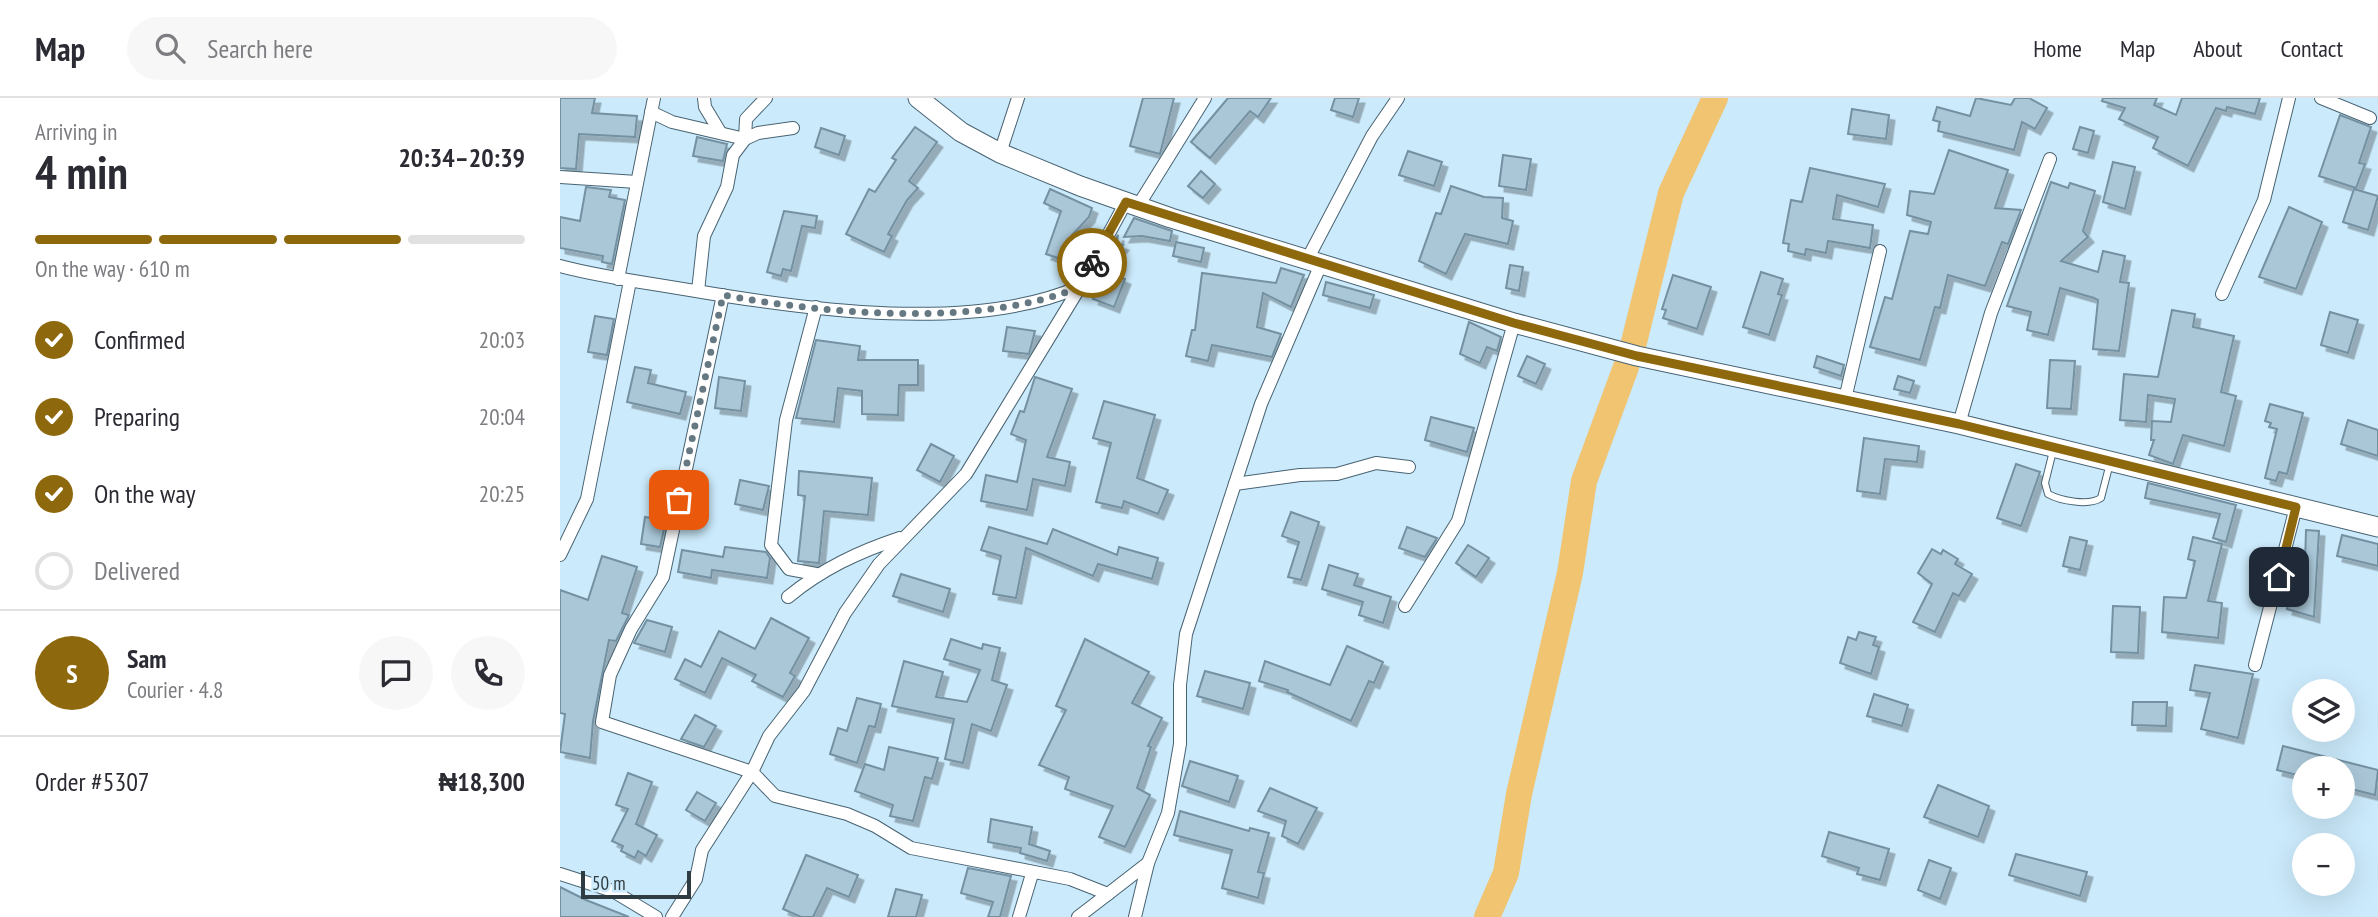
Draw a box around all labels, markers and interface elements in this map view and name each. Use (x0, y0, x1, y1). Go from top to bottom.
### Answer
search box (127, 17, 617, 80)
text: Map (35, 27, 85, 70)
icon: search (151, 29, 189, 67)
text: Search here (207, 32, 313, 65)
text: Home (2033, 33, 2082, 64)
text: Map (2120, 33, 2155, 64)
text: About (2193, 33, 2242, 64)
text: Contact (2280, 33, 2343, 64)
text: Arriving in (35, 117, 117, 146)
text: 20:34–20:39 (398, 141, 525, 174)
text: 4 min (35, 142, 128, 202)
courier (1057, 228, 1127, 298)
icon: bike (1073, 244, 1111, 282)
text: On the way · 610 m (35, 254, 190, 283)
icon: check (35, 321, 73, 359)
text: Confirmed (94, 323, 185, 356)
text: 20:03 (479, 325, 525, 354)
icon: check (35, 398, 73, 436)
text: Preparing (94, 400, 180, 433)
text: 20:04 (479, 402, 525, 431)
pin (649, 470, 709, 530)
icon: check (35, 475, 73, 513)
text: On the way (94, 477, 196, 510)
text: 20:25 (479, 479, 525, 508)
icon: bag (660, 481, 698, 519)
pin (2249, 547, 2309, 607)
text: Delivered (94, 554, 180, 587)
icon: home (2260, 558, 2298, 596)
button: chat (359, 636, 433, 710)
button: phone (451, 636, 525, 710)
text: Sam (127, 642, 166, 675)
text: S (66, 657, 78, 690)
text: Courier · 4.8 (127, 675, 223, 704)
map controls (2292, 679, 2355, 896)
button: layers (2292, 679, 2355, 742)
button: + (2292, 756, 2355, 819)
text: Order #5307 (35, 765, 150, 798)
text: ₦18,300 (438, 765, 525, 798)
button: − (2292, 833, 2355, 896)
scale bar (581, 868, 691, 900)
text: 50 m (592, 871, 626, 895)

